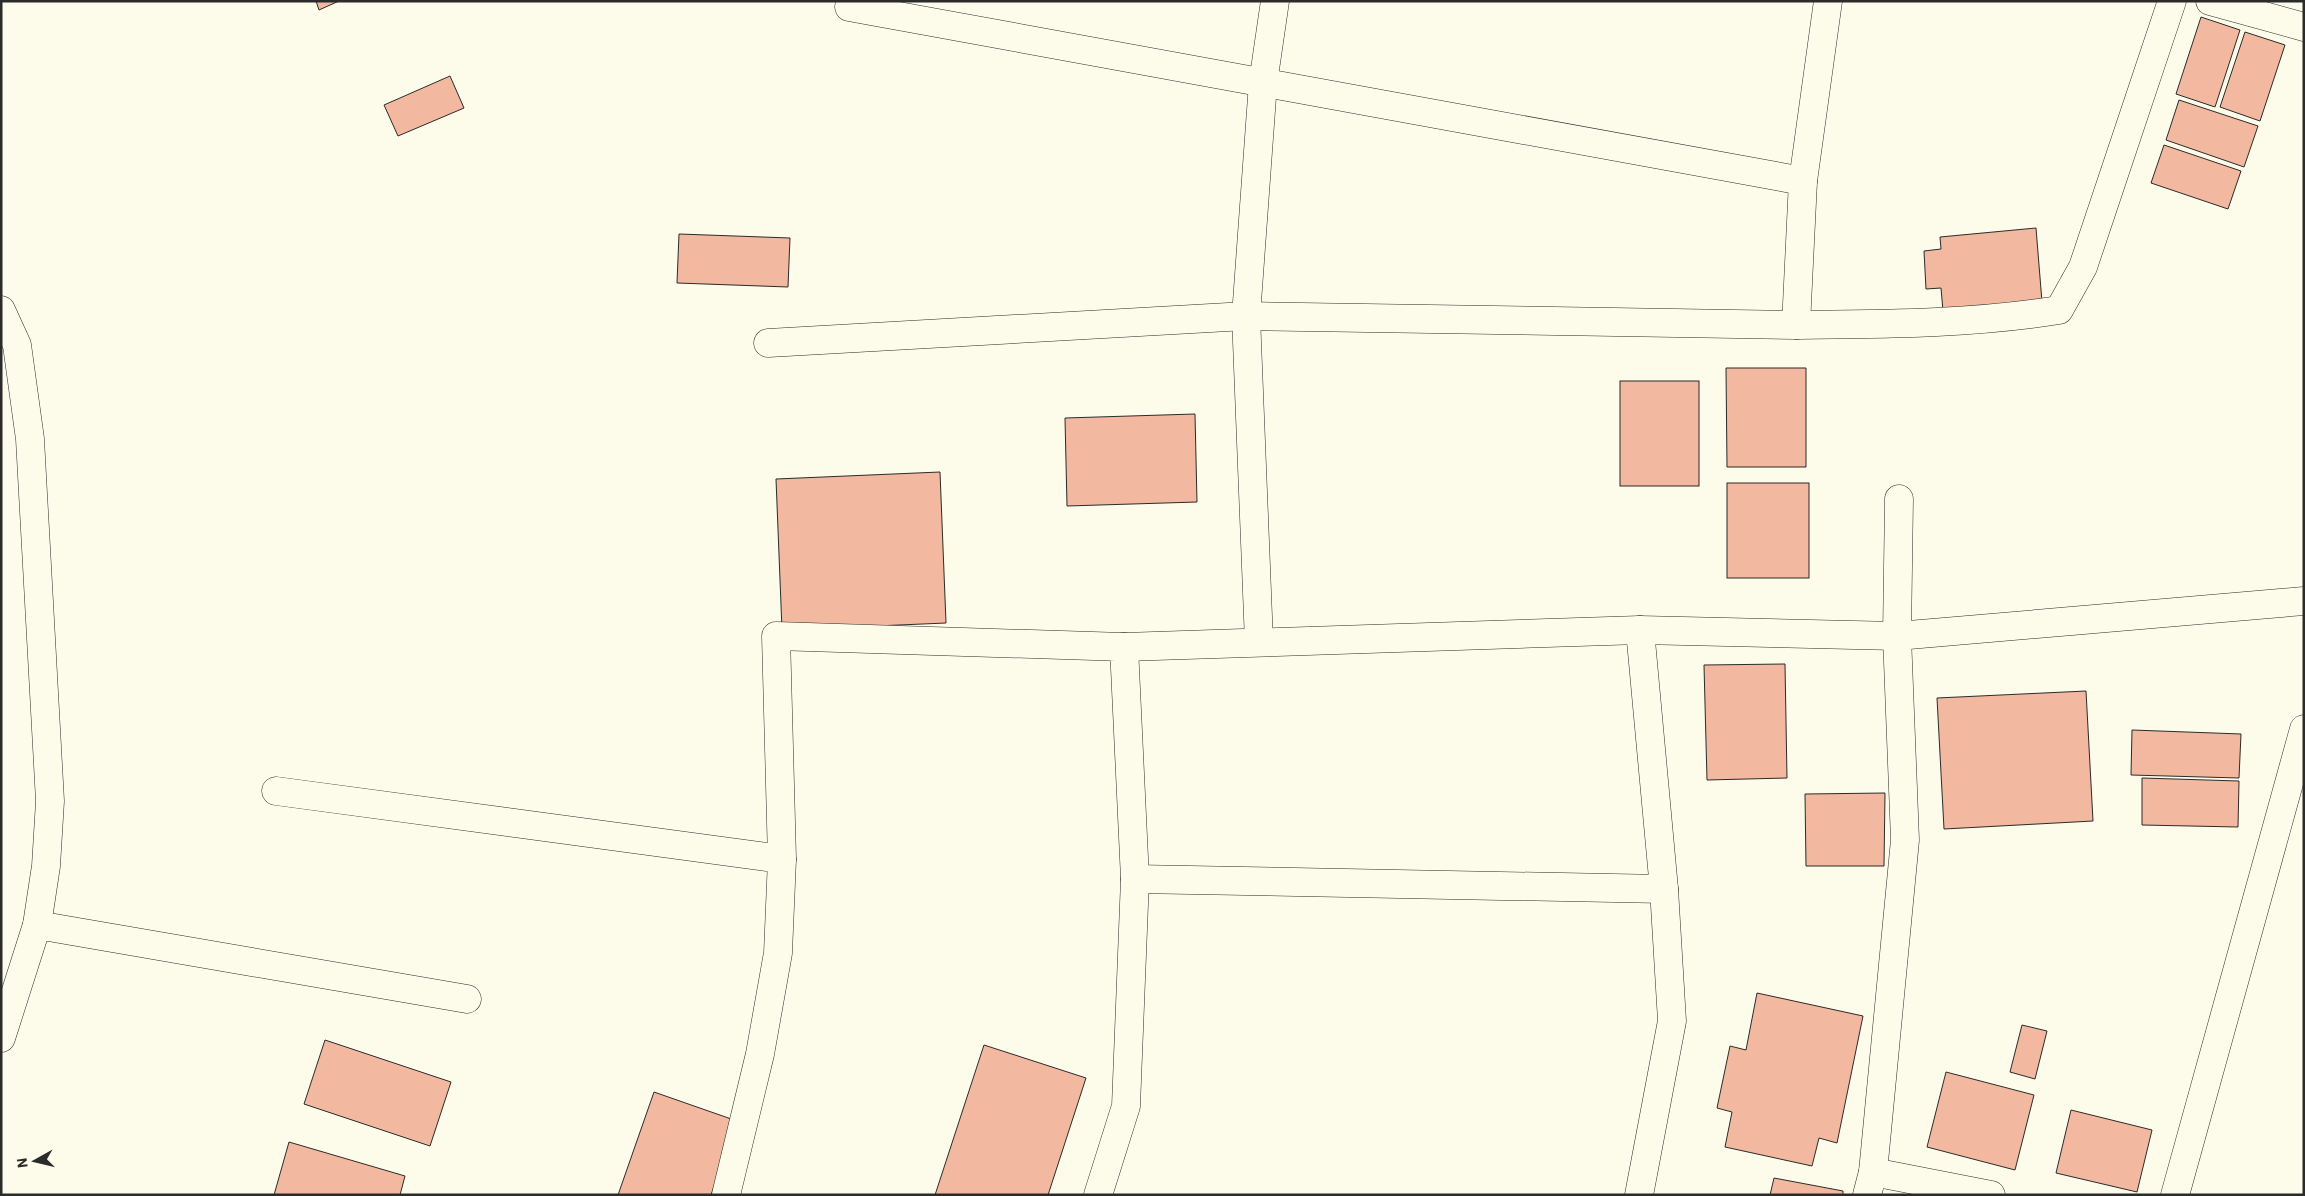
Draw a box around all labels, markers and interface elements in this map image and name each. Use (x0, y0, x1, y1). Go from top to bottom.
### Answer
north arrow (10, 1136, 60, 1186)
text: N (13, 1157, 32, 1169)

